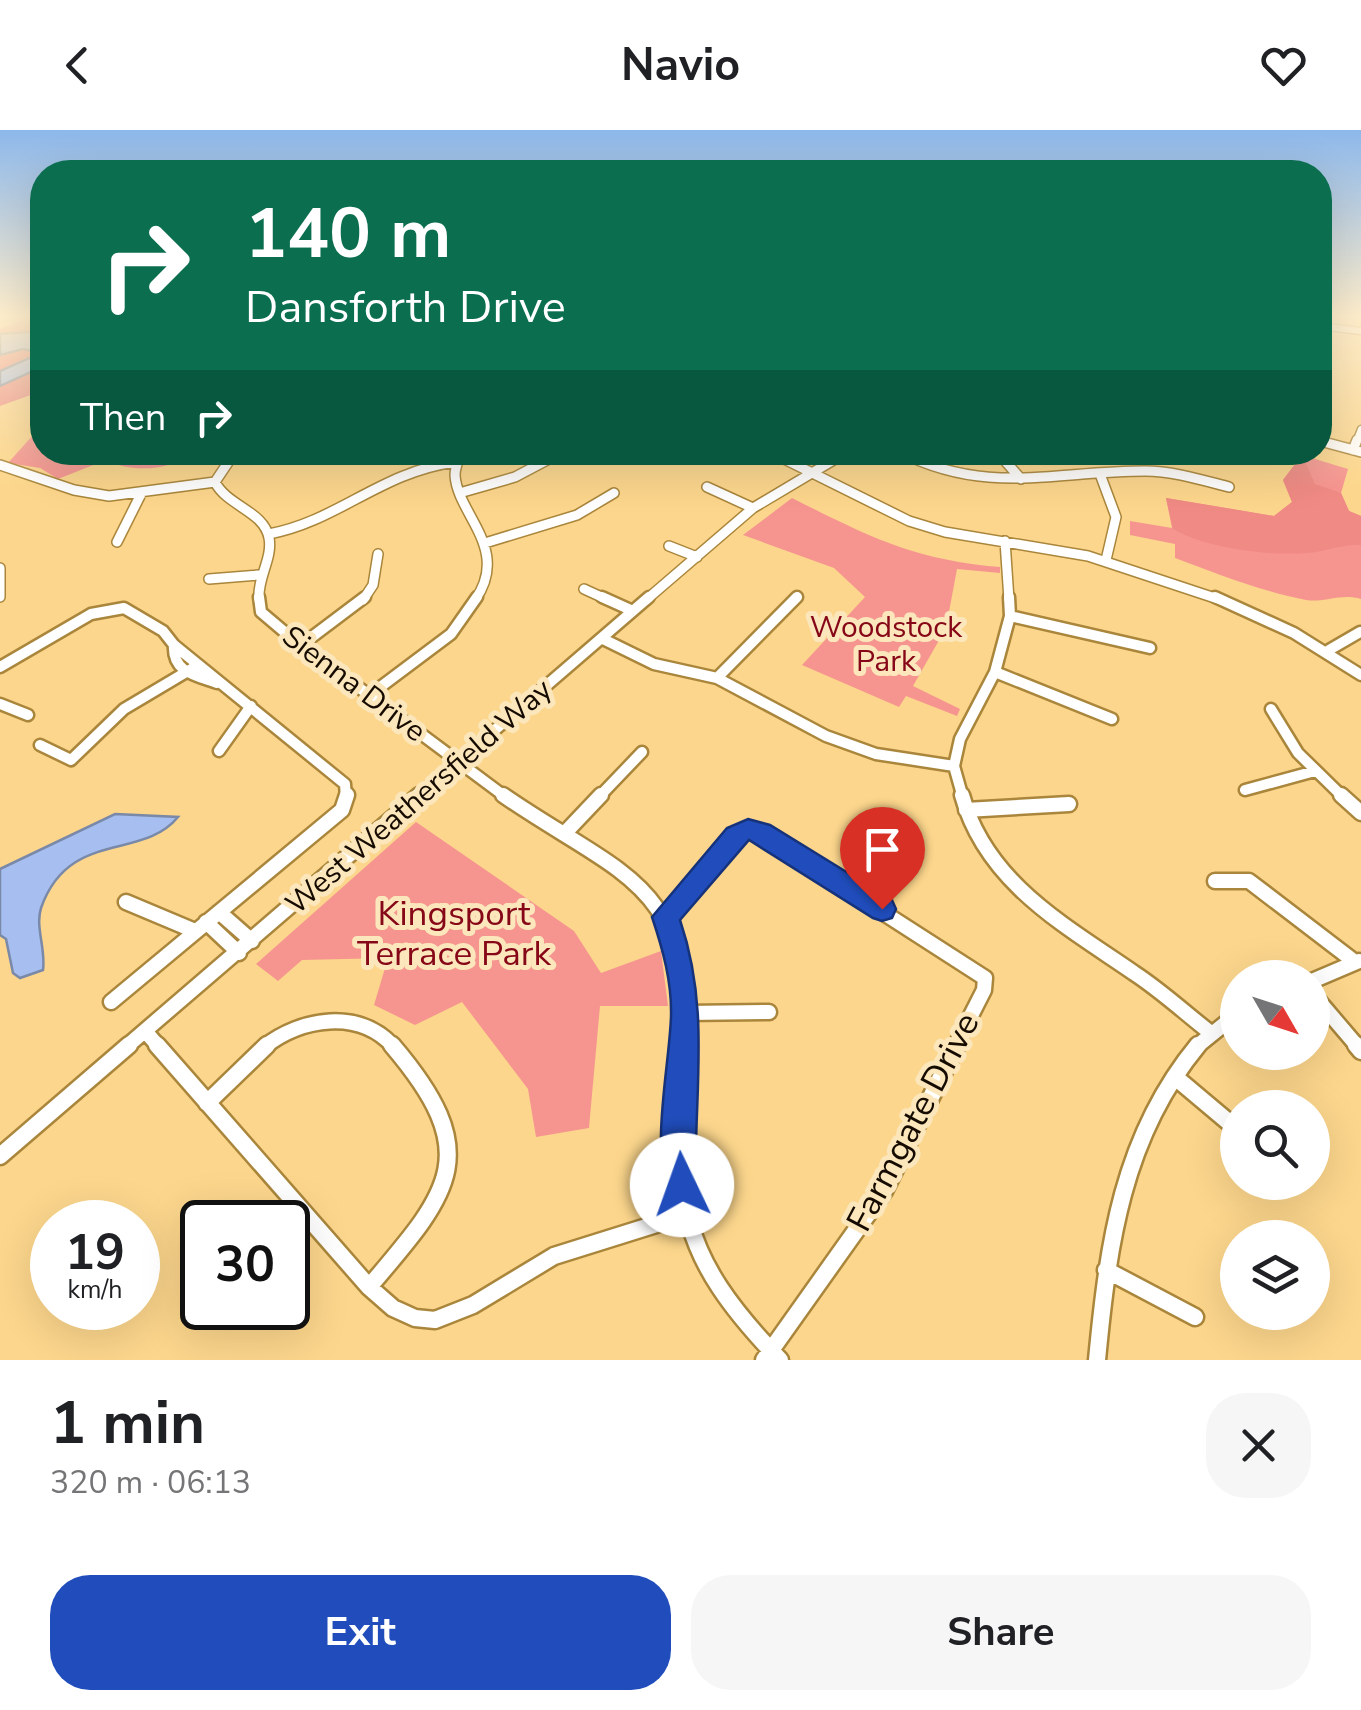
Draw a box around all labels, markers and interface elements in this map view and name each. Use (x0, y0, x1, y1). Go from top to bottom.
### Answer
text: Navio (621, 35, 740, 96)
icon: back (50, 38, 105, 93)
icon: heart (1256, 38, 1311, 93)
text: 140 m (245, 186, 451, 282)
icon: right (80, 200, 210, 330)
text: Dansforth Drive (245, 277, 566, 338)
icon: right (186, 390, 241, 445)
text: Then (80, 392, 166, 443)
park label: Woodstock Park (810, 607, 963, 682)
street label: Sienna Drive (274, 616, 434, 752)
street label: West Weathersfield Way (277, 669, 561, 924)
pin (840, 807, 925, 910)
icon: arrive (855, 822, 910, 877)
park label: Kingsport Terrace Park (357, 890, 551, 977)
north arrow (1220, 960, 1330, 1070)
map controls (1220, 960, 1330, 1330)
street label: Farmgate Drive (836, 1004, 990, 1240)
button: search (1220, 1090, 1330, 1200)
position arrow (630, 1133, 734, 1237)
speed limit sign: 30 (180, 1200, 310, 1330)
text: 19 (65, 1218, 125, 1287)
button: layers (1220, 1220, 1330, 1330)
text: km/h (67, 1273, 123, 1307)
text: 1 min (50, 1382, 205, 1464)
button: close (1206, 1393, 1311, 1498)
text: 320 m · 06:13 (50, 1461, 251, 1504)
button: Exit (50, 1575, 671, 1690)
button: Share (691, 1575, 1311, 1690)

